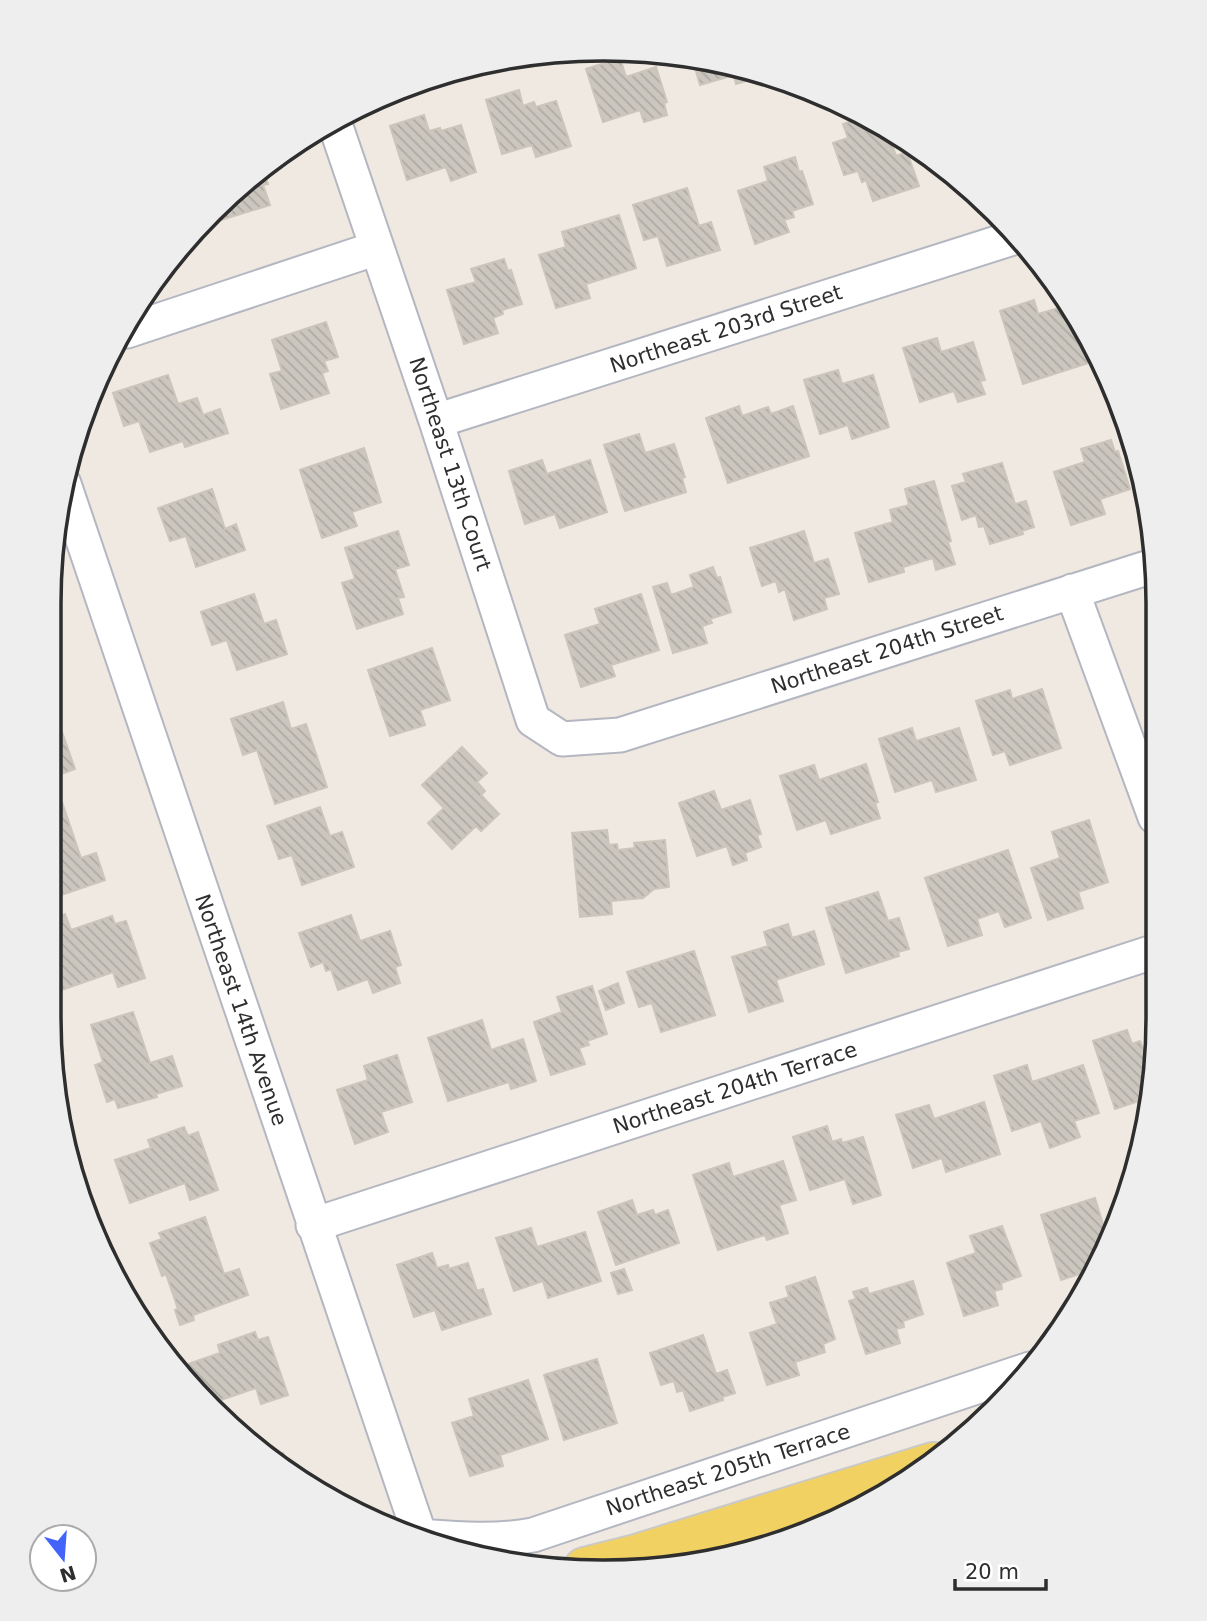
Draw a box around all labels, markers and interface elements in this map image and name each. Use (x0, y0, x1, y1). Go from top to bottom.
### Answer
street label: Northeast 203rd Street (607, 280, 845, 378)
street label: Northeast 13th Court (404, 354, 496, 574)
street label: Northeast 204th Street (768, 601, 1006, 699)
street label: Northeast 14th Avenue (190, 891, 292, 1129)
street label: Northeast 204th Terrace (610, 1037, 860, 1139)
street label: Northeast 205th Terrace (603, 1419, 853, 1521)
north arrow (28, 1523, 98, 1593)
scale bar (955, 1548, 1046, 1592)
text: 20 m (965, 1560, 1019, 1584)
text: N (57, 1561, 79, 1587)

